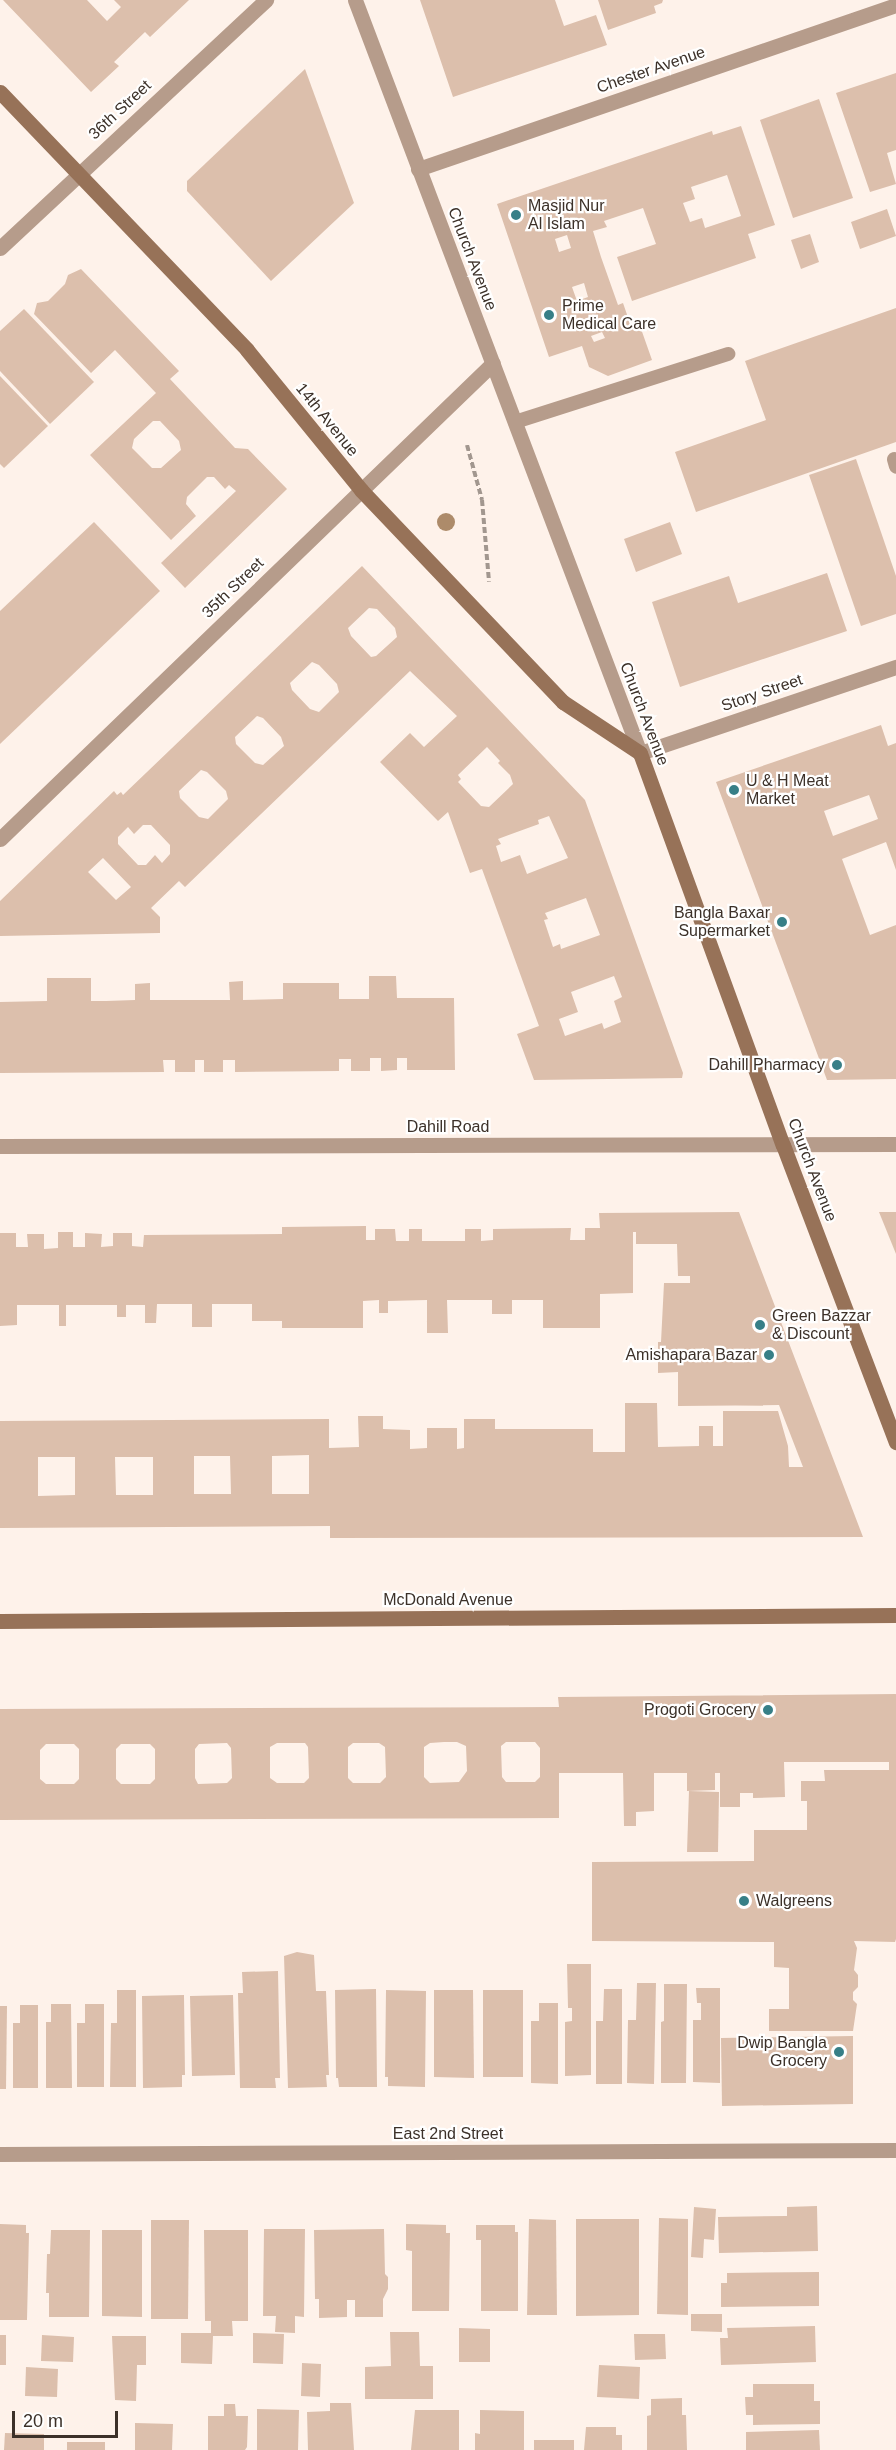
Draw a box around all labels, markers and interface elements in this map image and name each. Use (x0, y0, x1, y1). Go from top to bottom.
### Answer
street label: Chester Avenue (594, 42, 708, 98)
street label: 36th Street (85, 76, 155, 144)
place label: Masjid Nur Al Islam (528, 196, 604, 234)
street label: Church Avenue (443, 204, 501, 314)
marker: Masjid Nur Al Islam (509, 208, 523, 222)
place label: Prime Medical Care (562, 296, 656, 334)
marker: Prime Medical Care (540, 306, 558, 324)
street label: 14th Avenue (291, 379, 363, 461)
street label: 35th Street (198, 554, 268, 622)
street label: Church Avenue (615, 659, 673, 769)
street label: Story Street (719, 670, 805, 716)
place label: U & H Meat Market (746, 771, 829, 809)
marker: U & H Meat Market (727, 783, 741, 797)
place label: Bangla Baxar Supermarket (674, 903, 770, 941)
marker: Bangla Baxar Supermarket (775, 915, 789, 929)
place label: Dahill Pharmacy (709, 1055, 825, 1075)
marker: Dahill Pharmacy (830, 1058, 844, 1072)
street label: Church Avenue (783, 1115, 841, 1225)
street label: Dahill Road (407, 1117, 489, 1137)
place label: Green Bazzar & Discount (772, 1306, 871, 1344)
marker: Green Bazzar & Discount (753, 1318, 767, 1332)
place label: Amishapara Bazar (625, 1345, 757, 1365)
marker: Amishapara Bazar (762, 1348, 776, 1362)
street label: McDonald Avenue (383, 1590, 513, 1610)
place label: Progoti Grocery (644, 1700, 756, 1720)
marker: Progoti Grocery (761, 1703, 775, 1717)
place label: Walgreens (756, 1891, 832, 1911)
marker: Walgreens (737, 1894, 751, 1908)
place label: Dwip Bangla Grocery (737, 2033, 827, 2071)
marker: Dwip Bangla Grocery (832, 2045, 846, 2059)
street label: East 2nd Street (393, 2124, 503, 2144)
scale bar (15, 2399, 122, 2437)
text: 20 m (23, 2411, 63, 2431)

